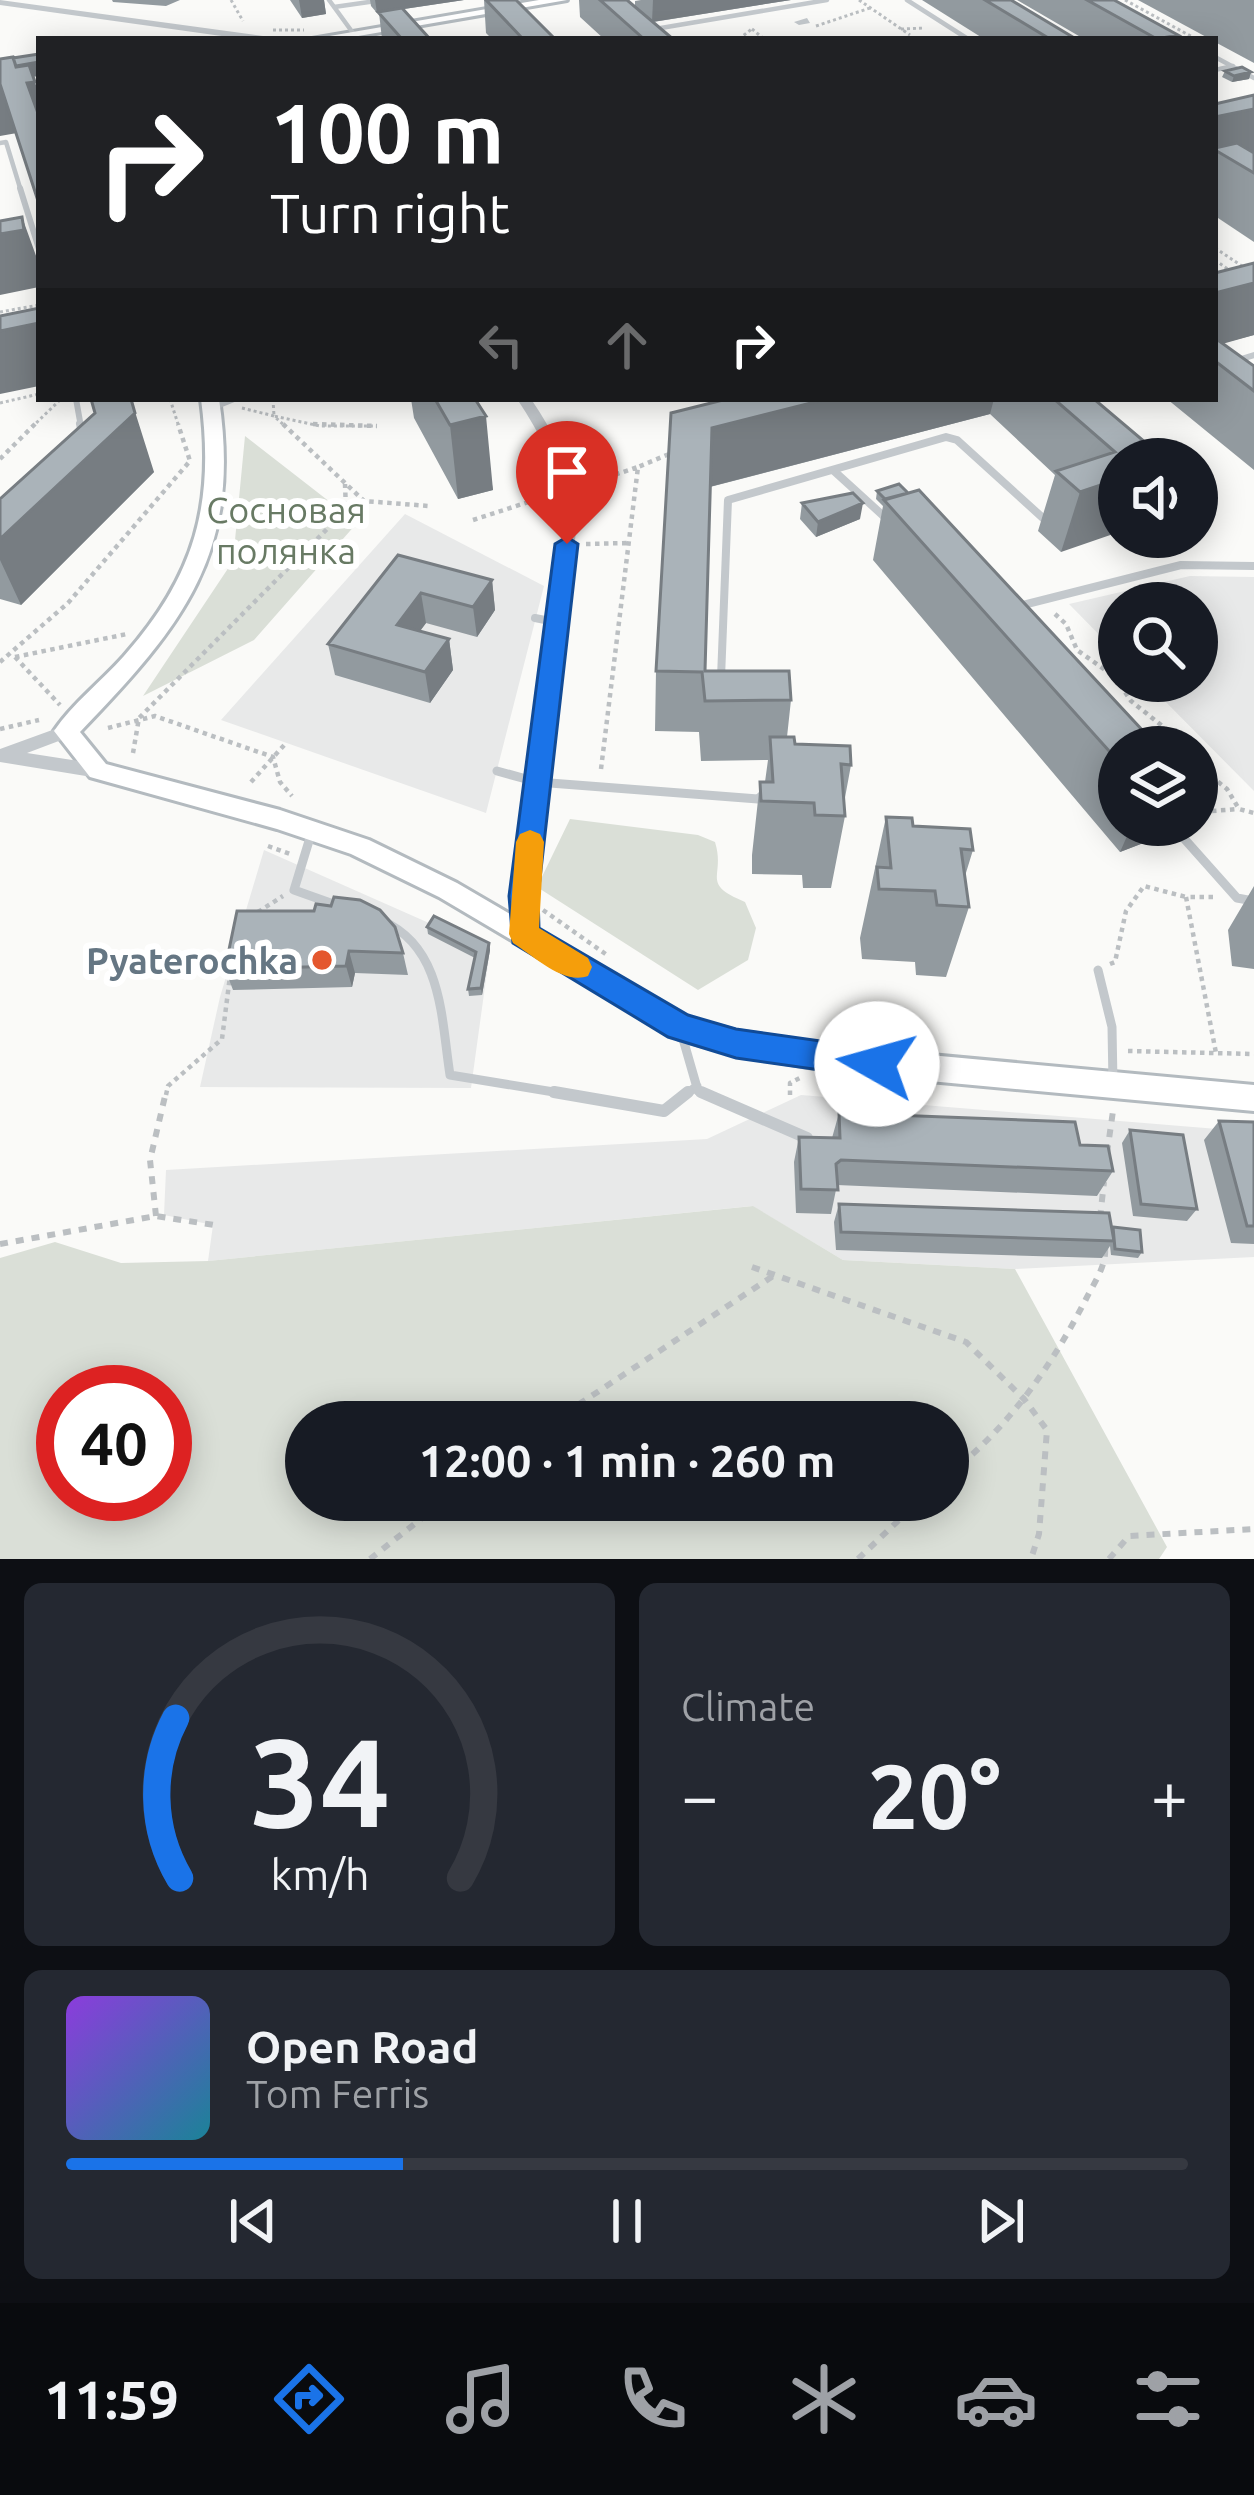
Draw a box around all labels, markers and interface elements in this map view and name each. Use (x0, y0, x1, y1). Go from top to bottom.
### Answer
icon: right (72, 84, 228, 240)
text: 100 m (270, 85, 504, 179)
text: Turn right (270, 183, 510, 243)
icon: left (468, 312, 534, 378)
icon: ahead (594, 312, 660, 378)
icon: right (720, 312, 786, 378)
pin (516, 421, 618, 544)
map controls (1098, 438, 1218, 846)
button: sound (1098, 438, 1218, 558)
icon: arrive (534, 439, 600, 505)
park label: Сосновая полянка (206, 489, 366, 571)
button: search (1098, 582, 1218, 702)
button: layers (1098, 726, 1218, 846)
place label: Pyaterochka (86, 940, 298, 981)
marker: Pyaterochka (309, 947, 335, 973)
position arrow (814, 1001, 940, 1127)
speed limit sign: 40 (36, 1365, 192, 1521)
text: 12:00 · 1 min · 260 m (419, 1435, 835, 1486)
text: Climate (681, 1685, 815, 1728)
text: 34 (249, 1711, 390, 1851)
text: 20° (868, 1745, 1001, 1846)
text: − (681, 1758, 718, 1832)
text: + (1151, 1758, 1188, 1832)
text: km/h (270, 1849, 369, 1897)
text: Open Road (246, 2021, 478, 2072)
text: Tom Ferris (246, 2072, 429, 2115)
icon: previous (220, 2188, 286, 2254)
icon: pause (594, 2188, 660, 2254)
icon: next (968, 2188, 1034, 2254)
icon: directions (267, 2357, 351, 2441)
icon: music (439, 2357, 523, 2441)
icon: phone (611, 2357, 695, 2441)
icon: climate (782, 2357, 866, 2441)
icon: car (954, 2357, 1038, 2441)
icon: filters (1126, 2357, 1210, 2441)
text: 11:59 (44, 2369, 179, 2429)

